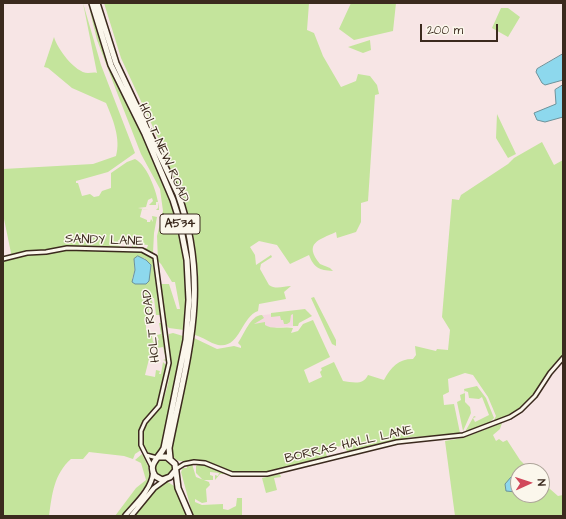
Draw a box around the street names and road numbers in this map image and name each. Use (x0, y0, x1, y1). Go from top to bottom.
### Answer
street label: HOLT NEW ROAD (134, 101, 192, 205)
road number: A534 (160, 214, 200, 234)
street label: SANDY LANE (64, 232, 144, 250)
street label: HOLT ROAD (140, 289, 164, 363)
street label: BORRAS HALL LANE (283, 423, 415, 467)

